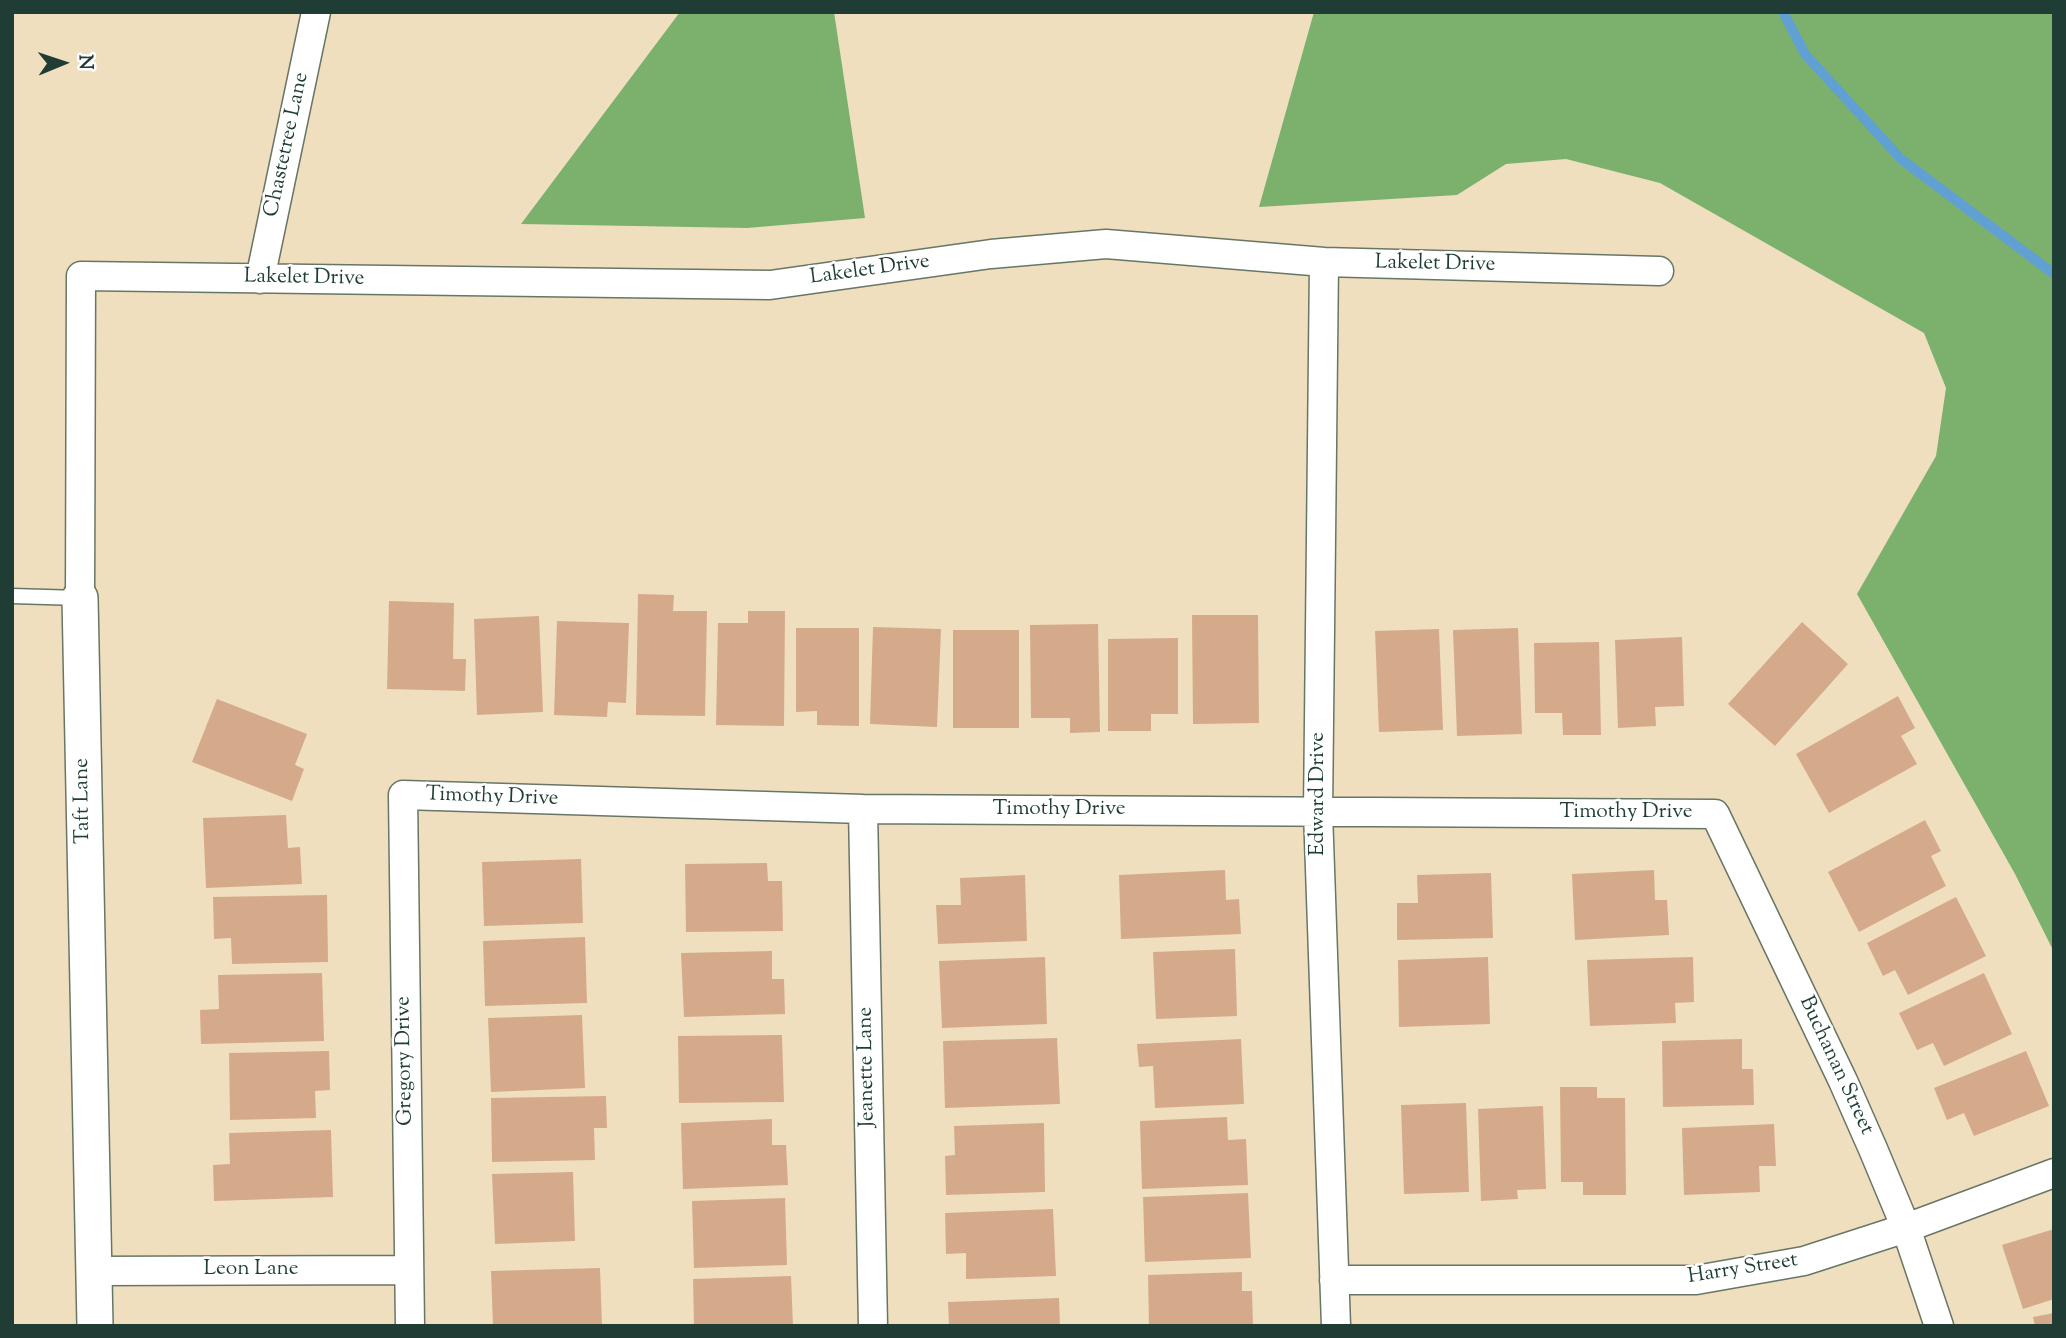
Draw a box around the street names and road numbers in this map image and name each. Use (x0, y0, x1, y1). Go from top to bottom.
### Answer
street label: Chastetree Lane (260, 70, 316, 220)
street label: Lakelet Drive (809, 250, 931, 292)
street label: Lakelet Drive (1374, 251, 1496, 279)
street label: Lakelet Drive (243, 265, 365, 293)
street label: Edward Drive (1306, 732, 1332, 856)
street label: Taft Lane (71, 758, 97, 844)
street label: Timothy Drive (425, 783, 559, 813)
street label: Timothy Drive (993, 797, 1125, 823)
street label: Timothy Drive (1560, 800, 1692, 826)
street label: Buchanan Street (1792, 993, 1878, 1139)
street label: Gregory Drive (392, 996, 420, 1126)
street label: Jeanette Lane (854, 1007, 882, 1127)
street label: Harry Street (1686, 1249, 1800, 1291)
street label: Leon Lane (203, 1257, 299, 1283)

